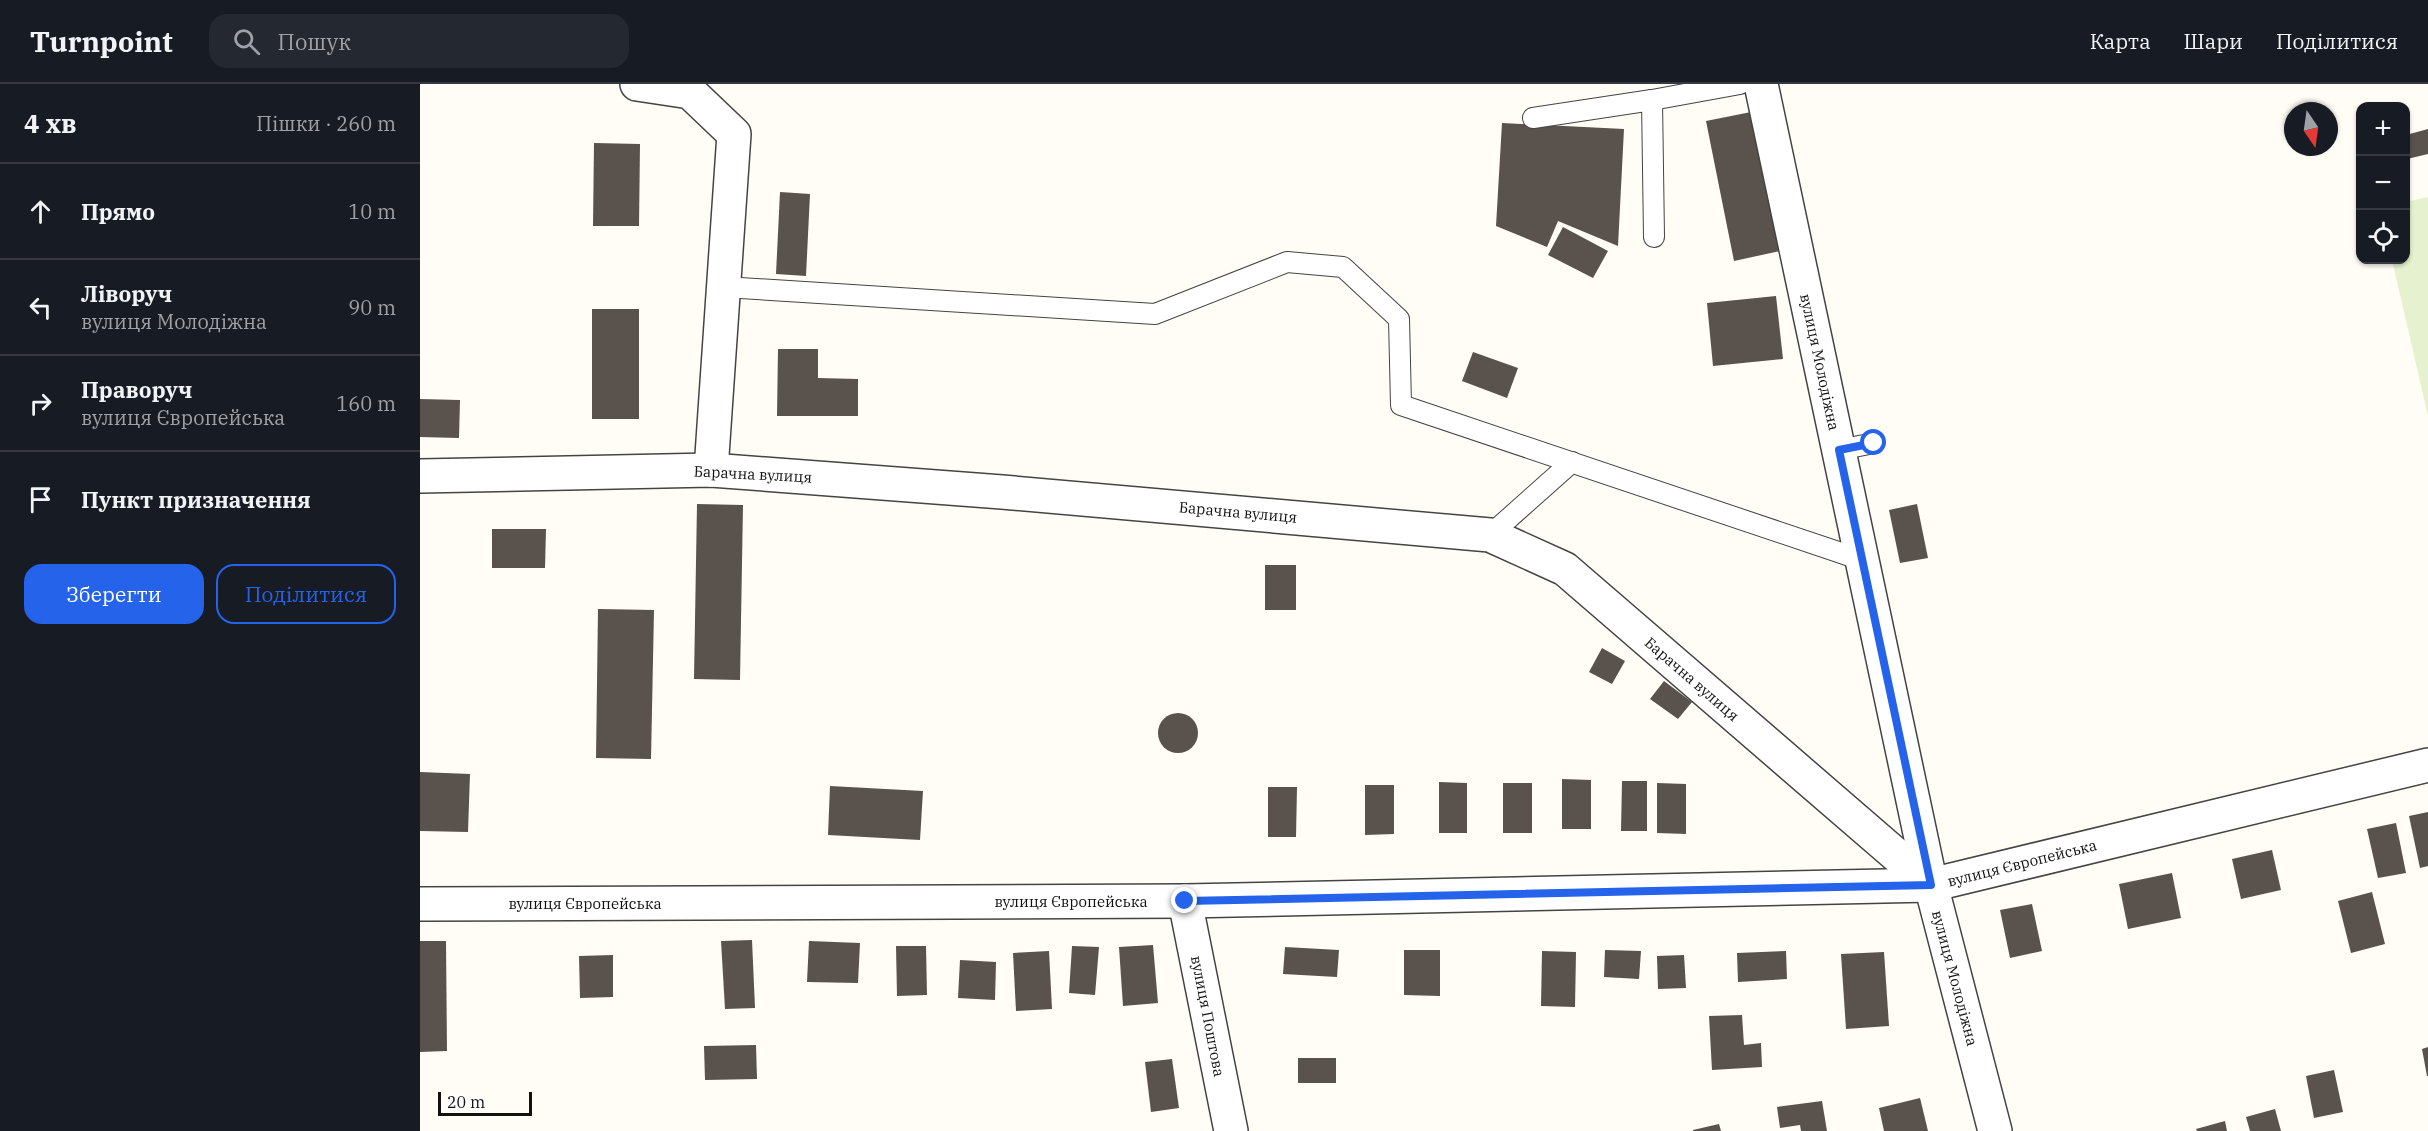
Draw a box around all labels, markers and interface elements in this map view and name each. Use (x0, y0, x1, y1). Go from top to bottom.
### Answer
search box (209, 14, 629, 68)
text: Turnpoint (30, 23, 173, 60)
icon: search (230, 25, 263, 58)
text: Пошук (278, 27, 351, 56)
text: Карта (2090, 27, 2151, 55)
text: Шари (2184, 27, 2243, 55)
text: Поділитися (2276, 27, 2398, 55)
north arrow (2284, 102, 2338, 156)
map controls (2356, 102, 2410, 264)
button: + (2356, 102, 2410, 156)
text: 4 хв (24, 106, 77, 140)
text: Пішки · 260 m (256, 110, 396, 137)
button: − (2356, 156, 2410, 210)
icon: ahead (24, 195, 57, 228)
text: Прямо (81, 197, 155, 226)
text: 10 m (348, 198, 396, 225)
button: locate (2356, 210, 2410, 264)
text: Ліворуч (81, 279, 172, 308)
icon: left (24, 291, 57, 324)
street label: вулиця Молодіжна (1796, 292, 1844, 432)
text: 90 m (348, 294, 396, 321)
text: вулиця Молодіжна (81, 308, 267, 335)
text: Праворуч (81, 375, 192, 404)
icon: right (24, 387, 57, 420)
text: 160 m (336, 390, 396, 417)
text: вулиця Європейська (81, 404, 285, 431)
route start (1860, 429, 1886, 455)
street label: Барачна вулиця (693, 461, 813, 487)
icon: arrive (24, 483, 57, 516)
text: Пункт призначення (81, 485, 311, 514)
street label: Барачна вулиця (1178, 497, 1298, 527)
button: Зберегти (24, 564, 204, 624)
button: Поділитися (216, 564, 396, 624)
street label: Барачна вулиця (1641, 633, 1743, 725)
street label: вулиця Європейська (1945, 835, 2099, 891)
route end (1171, 887, 1197, 913)
street label: вулиця Європейська (994, 892, 1148, 911)
street label: вулиця Європейська (508, 894, 662, 913)
street label: вулиця Молодіжна (1928, 908, 1982, 1048)
street label: вулиця Поштова (1187, 954, 1229, 1078)
scale bar (438, 1089, 532, 1116)
text: 20 m (447, 1092, 485, 1112)

